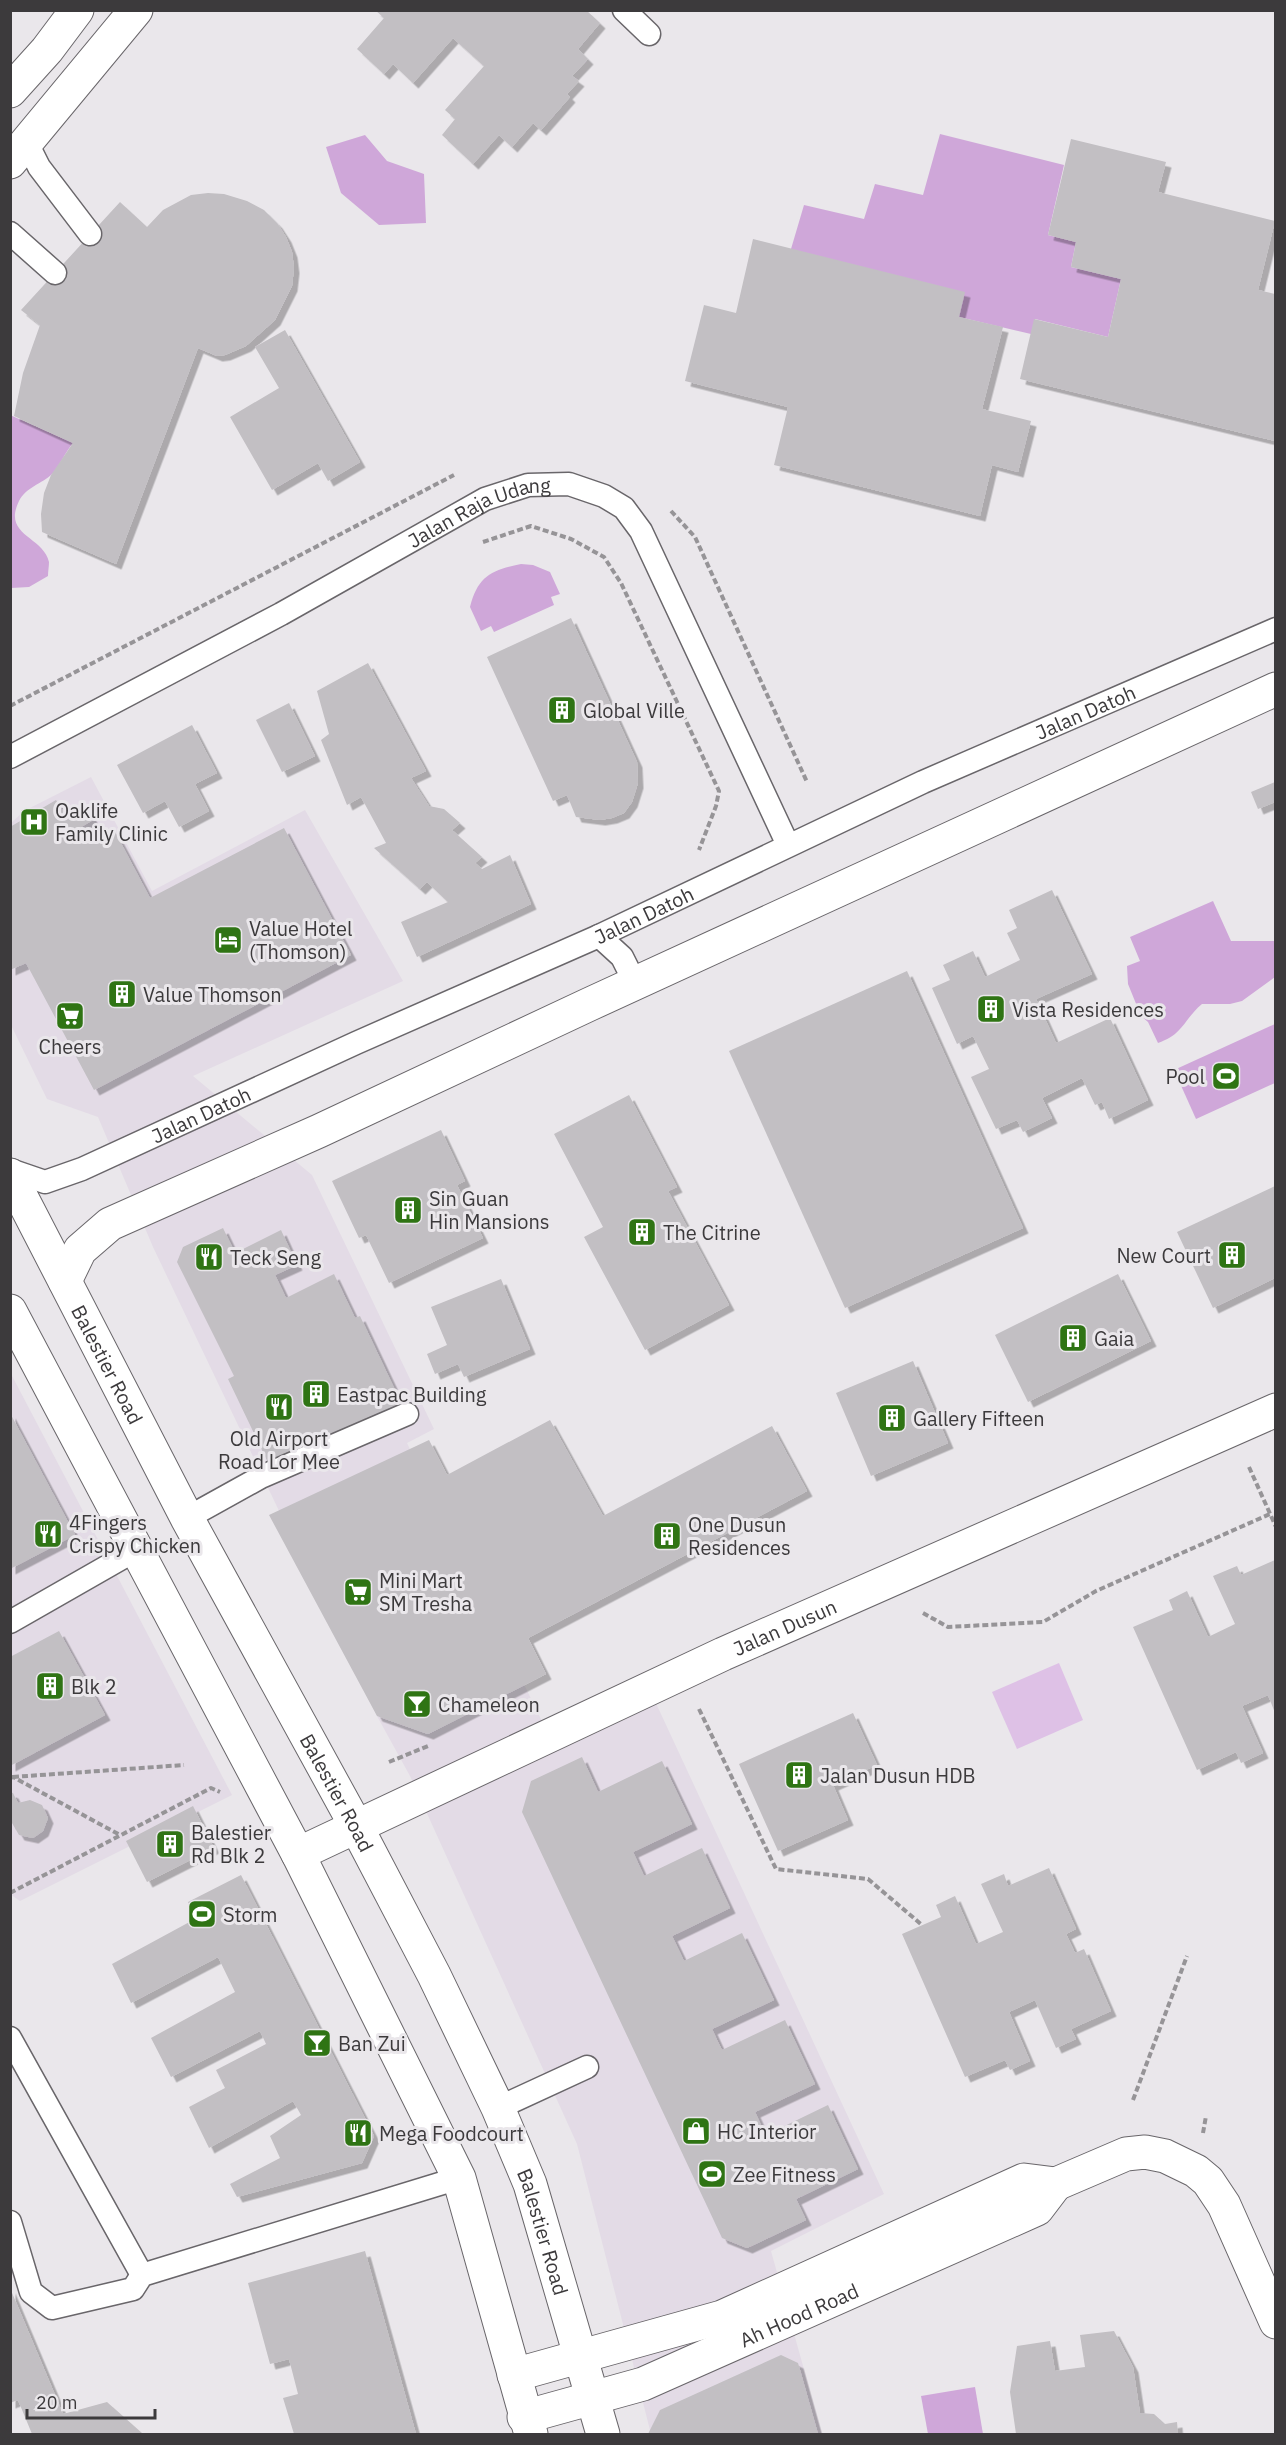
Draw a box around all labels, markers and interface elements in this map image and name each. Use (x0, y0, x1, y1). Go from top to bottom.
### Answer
street label: Jalan Raja Udang (403, 471, 551, 553)
street label: Jalan Datoh (1031, 678, 1140, 745)
building icon: Global Ville (546, 694, 578, 726)
place label: Global Ville (583, 697, 685, 724)
place label: Oaklife Family Clinic (55, 797, 168, 847)
hospital icon: Oaklife Family Clinic (18, 806, 50, 838)
street label: Jalan Datoh (590, 880, 698, 950)
place label: Value Hotel (Thomson) (249, 915, 352, 965)
hotel icon: Value Hotel (Thomson) (212, 924, 244, 956)
building icon: Value Thomson (106, 978, 138, 1010)
place label: Value Thomson (143, 981, 282, 1008)
building icon: Vista Residences (975, 993, 1007, 1025)
place label: Vista Residences (1012, 996, 1164, 1023)
supermarket icon: Cheers (54, 1000, 86, 1032)
place label: Cheers (39, 1033, 101, 1060)
sports icon: Pool (1210, 1060, 1242, 1092)
place label: Pool (1165, 1063, 1205, 1090)
street label: Jalan Datoh (147, 1080, 255, 1149)
place label: Sin Guan Hin Mansions (429, 1185, 550, 1235)
building icon: Sin Guan Hin Mansions (392, 1194, 424, 1226)
building icon: The Citrine (626, 1216, 658, 1248)
place label: The Citrine (663, 1219, 761, 1246)
building icon: New Court (1216, 1239, 1248, 1271)
restaurant icon: Teck Seng (193, 1241, 225, 1273)
place label: New Court (1116, 1242, 1211, 1269)
place label: Teck Seng (230, 1244, 321, 1271)
street label: Balestier Road (66, 1300, 150, 1429)
building icon: Gaia (1057, 1322, 1089, 1354)
place label: Gaia (1094, 1325, 1135, 1352)
building icon: Eastpac Building (300, 1378, 332, 1410)
place label: Eastpac Building (337, 1381, 487, 1408)
restaurant icon: Old Airport Road Lor Mee (263, 1391, 295, 1423)
building icon: Gallery Fifteen (876, 1402, 908, 1434)
place label: Gallery Fifteen (913, 1405, 1045, 1432)
place label: Old Airport Road Lor Mee (218, 1425, 340, 1475)
place label: 4Fingers Crispy Chicken (69, 1509, 201, 1559)
place label: One Dusun Residences (688, 1511, 791, 1561)
restaurant icon: 4Fingers Crispy Chicken (32, 1518, 64, 1550)
building icon: One Dusun Residences (651, 1520, 683, 1552)
place label: Mini Mart SM Tresha (379, 1567, 472, 1617)
supermarket icon: Mini Mart SM Tresha (342, 1576, 374, 1608)
street label: Jalan Dusun (729, 1592, 841, 1661)
building icon: Blk 2 (34, 1670, 66, 1702)
place label: Blk 2 (71, 1673, 117, 1700)
bar icon: Chameleon (401, 1688, 433, 1720)
place label: Chameleon (438, 1691, 540, 1718)
street label: Balestier Road (294, 1729, 381, 1856)
building icon: Jalan Dusun HDB (783, 1759, 815, 1791)
place label: Jalan Dusun HDB (820, 1762, 976, 1789)
place label: Balestier Rd Blk 2 (191, 1819, 271, 1869)
building icon: Balestier Rd Blk 2 (154, 1828, 186, 1860)
sports icon: Storm (186, 1898, 218, 1930)
place label: Storm (223, 1901, 278, 1928)
bar icon: Ban Zui (301, 2027, 333, 2059)
place label: Ban Zui (338, 2030, 406, 2057)
shop icon: HC Interior (680, 2115, 712, 2147)
restaurant icon: Mega Foodcourt (342, 2117, 374, 2149)
place label: HC Interior (717, 2118, 816, 2145)
place label: Mega Foodcourt (379, 2120, 524, 2147)
sports icon: Zee Fitness (696, 2158, 728, 2190)
place label: Zee Fitness (733, 2161, 836, 2188)
street label: Balestier Road (511, 2164, 575, 2298)
street label: Ah Hood Road (735, 2277, 863, 2353)
scale bar (27, 2382, 154, 2420)
text: 20 m (36, 2391, 78, 2414)

